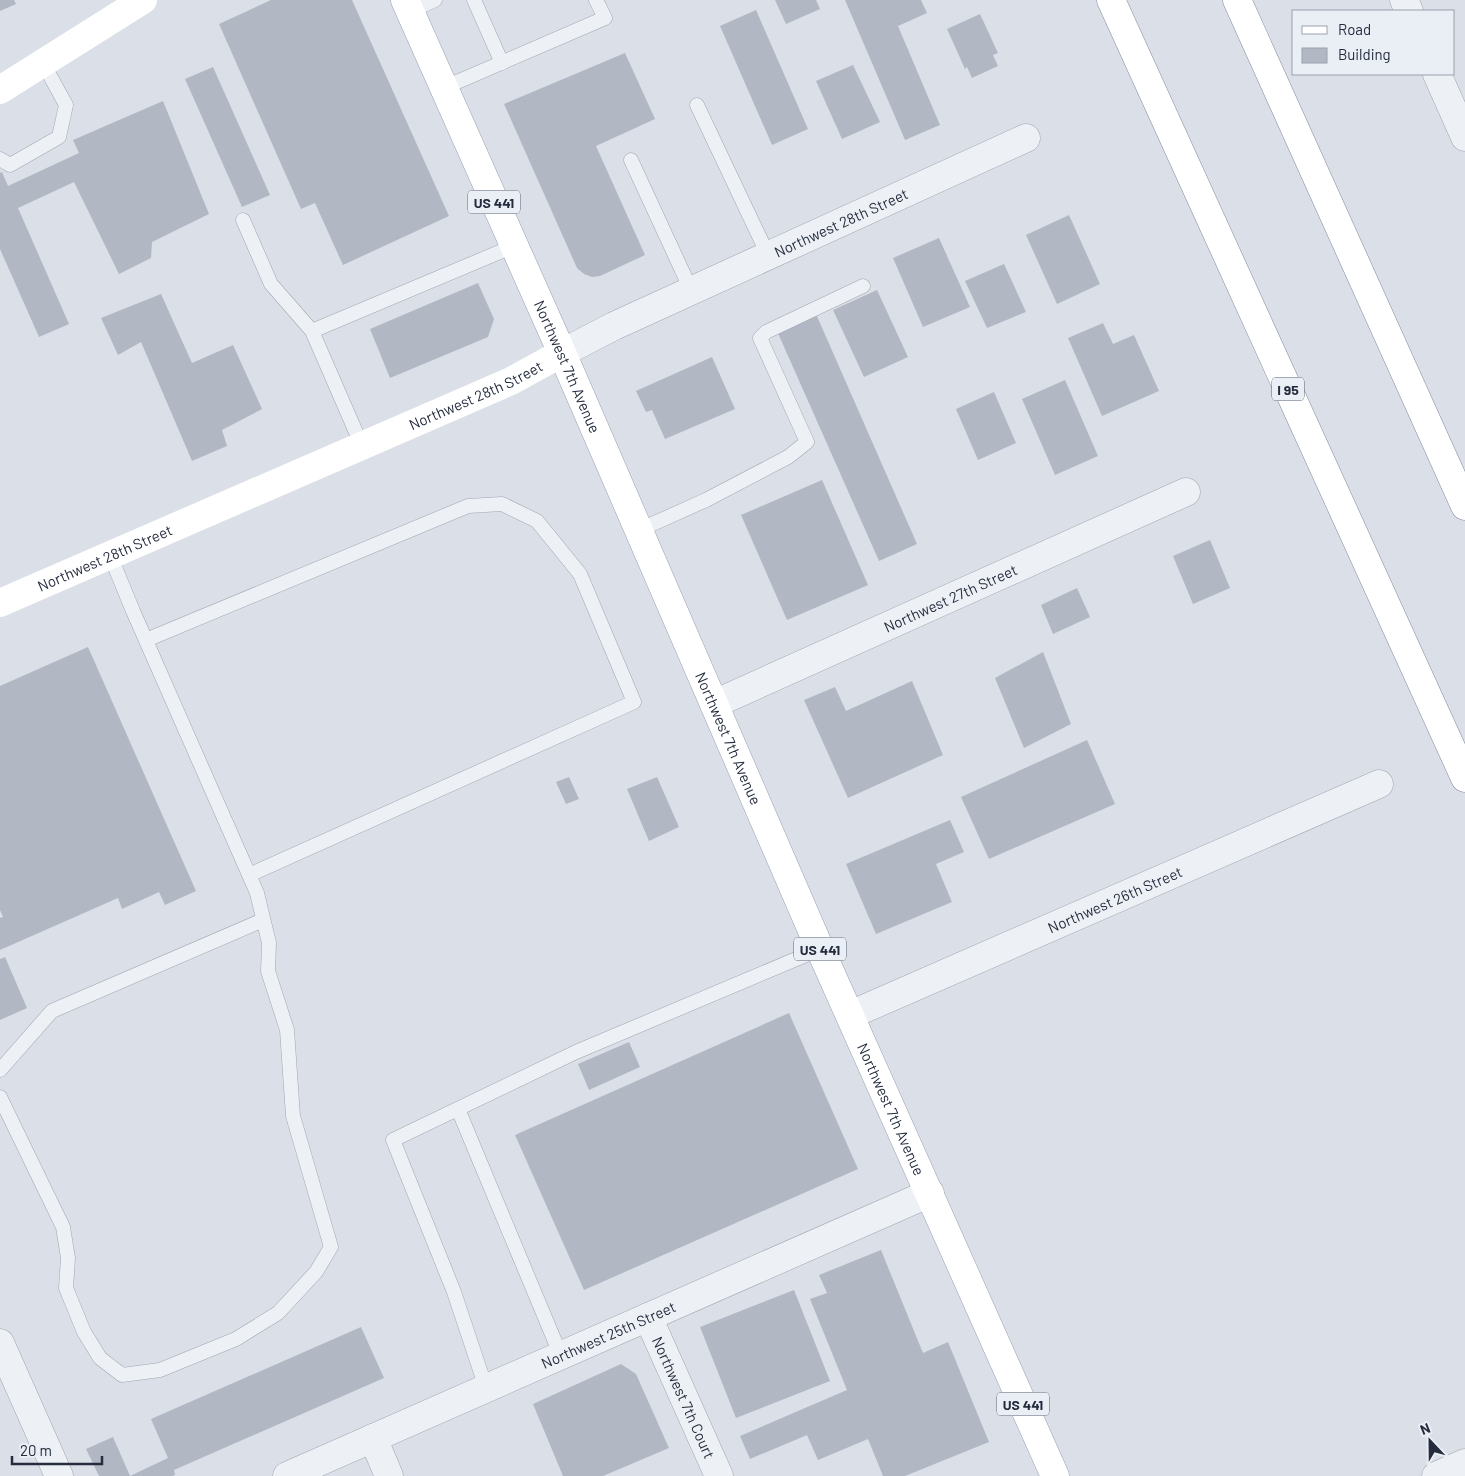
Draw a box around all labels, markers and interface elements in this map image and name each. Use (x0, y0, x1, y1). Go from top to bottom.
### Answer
legend (1292, 10, 1455, 75)
text: Road (1338, 20, 1371, 38)
text: Building (1338, 45, 1391, 63)
street label: Northwest 28th Street (771, 184, 911, 261)
road number: US 441 (468, 190, 520, 213)
street label: Northwest 7th Avenue (531, 297, 604, 436)
street label: Northwest 28th Street (406, 357, 545, 433)
road number: I 95 (1272, 378, 1304, 400)
street label: Northwest 28th Street (34, 520, 175, 595)
street label: Northwest 27th Street (881, 560, 1020, 636)
street label: Northwest 7th Avenue (692, 669, 765, 807)
street label: Northwest 26th Street (1045, 862, 1185, 937)
road number: US 441 (794, 938, 846, 961)
street label: Northwest 7th Avenue (854, 1040, 929, 1178)
street label: Northwest 25th Street (538, 1297, 678, 1372)
street label: Northwest 7th Court (649, 1334, 719, 1461)
road number: US 441 (997, 1392, 1049, 1416)
north arrow (1405, 1416, 1455, 1466)
text: N (1417, 1419, 1432, 1438)
scale bar (12, 1434, 102, 1466)
text: 20 m (20, 1441, 52, 1459)

